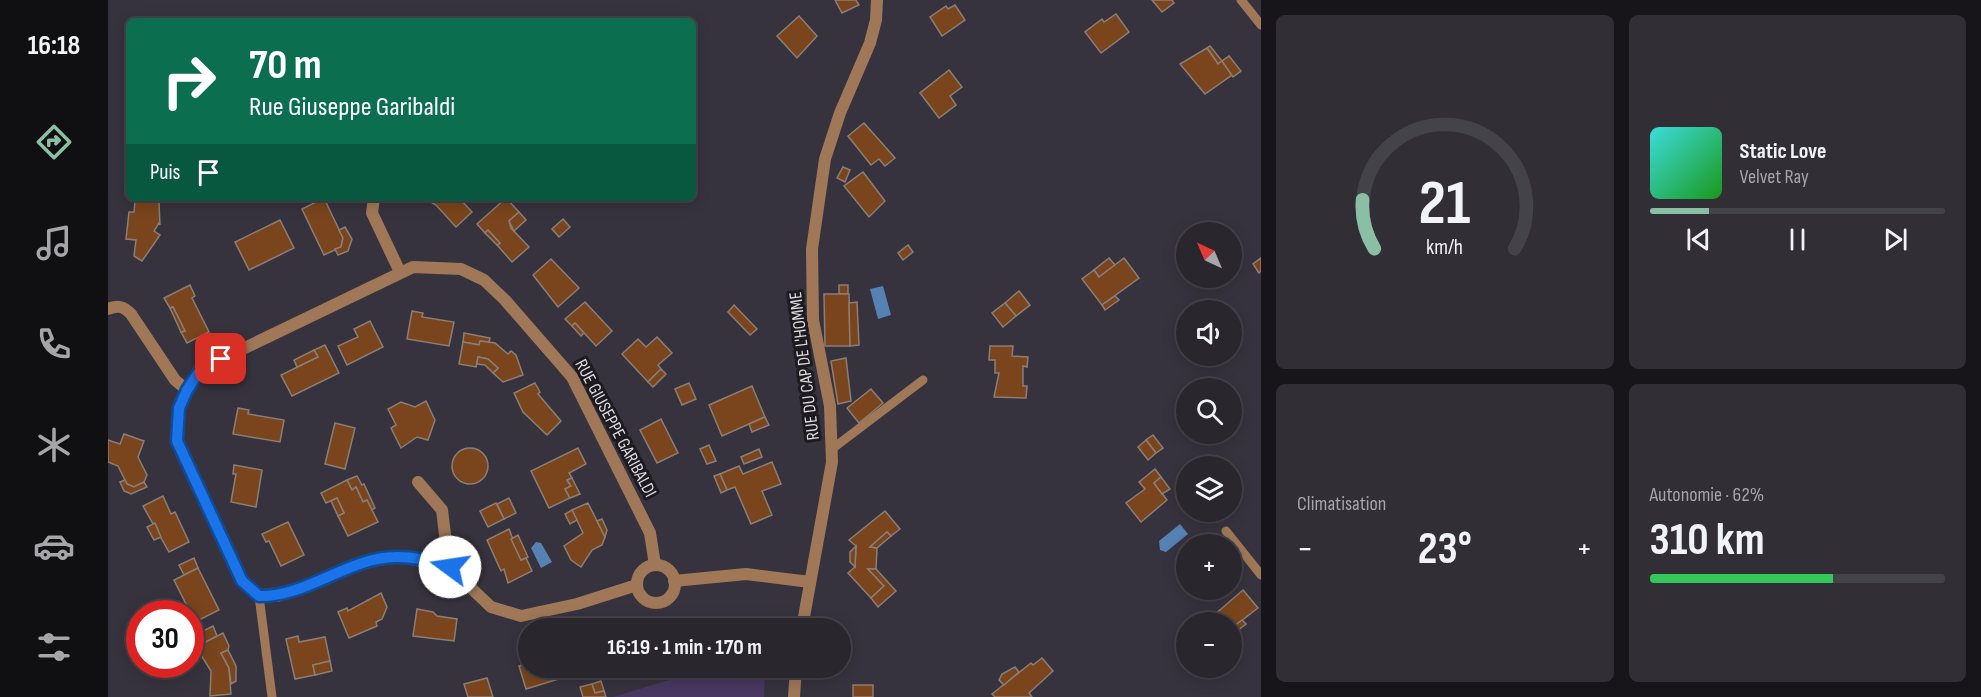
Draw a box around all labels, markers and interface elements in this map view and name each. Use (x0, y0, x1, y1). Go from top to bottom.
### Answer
text: 16:18 (28, 30, 80, 62)
text: 70 m (249, 40, 322, 91)
icon: right (150, 42, 228, 120)
text: Rue Giuseppe Garibaldi (249, 91, 455, 123)
icon: directions (33, 121, 75, 163)
text: Static Love (1740, 138, 1826, 165)
icon: arrive (192, 156, 225, 189)
text: Puis (150, 159, 180, 186)
text: Velvet Ray (1740, 165, 1809, 189)
text: 21 (1419, 167, 1471, 242)
icon: music (33, 222, 75, 264)
north arrow (1176, 222, 1242, 288)
map controls (1176, 222, 1242, 678)
icon: previous (1682, 223, 1715, 256)
icon: pause (1781, 223, 1814, 256)
icon: next (1879, 223, 1912, 256)
text: km/h (1426, 235, 1463, 260)
street label: RUE DU CAP DE L'HOMME (785, 291, 824, 441)
button: sound (1176, 300, 1242, 366)
icon: phone (33, 323, 75, 365)
pin (195, 333, 246, 384)
icon: arrive (204, 342, 237, 375)
street label: RUE GIUSEPPE GARIBALDI (570, 356, 661, 501)
button: search (1176, 378, 1242, 444)
icon: climate (33, 424, 75, 466)
button: layers (1176, 456, 1242, 522)
text: Autonomie · 62% (1650, 483, 1764, 507)
text: Climatisation (1297, 492, 1386, 516)
text: 310 km (1650, 513, 1765, 568)
text: 23° (1418, 522, 1472, 577)
icon: car (33, 525, 75, 567)
text: − (1297, 529, 1313, 569)
text: + (1576, 529, 1592, 569)
button: + (1176, 534, 1242, 600)
position arrow (418, 535, 482, 599)
speed limit sign: 30 (126, 600, 204, 678)
button: − (1176, 612, 1242, 678)
icon: filters (33, 626, 75, 668)
text: 16:19 · 1 min · 170 m (607, 634, 762, 661)

